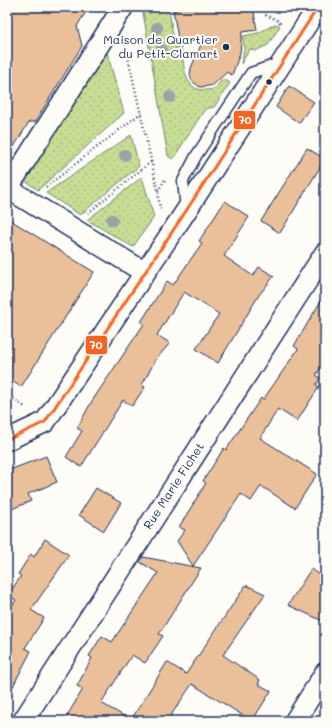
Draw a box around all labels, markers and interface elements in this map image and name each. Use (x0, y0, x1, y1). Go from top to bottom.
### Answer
place label: Maison de Quartier du Petit-Clamart (103, 31, 218, 61)
marker: Maison de Quartier du Petit-Clamart (221, 42, 231, 52)
unlabelled marker (264, 77, 274, 87)
line badge: 70 (233, 110, 256, 130)
text: 70 (238, 112, 252, 127)
line badge: 70 (85, 335, 108, 355)
text: 70 (89, 337, 103, 352)
street label: Rue Marie Fichet (139, 439, 207, 532)

